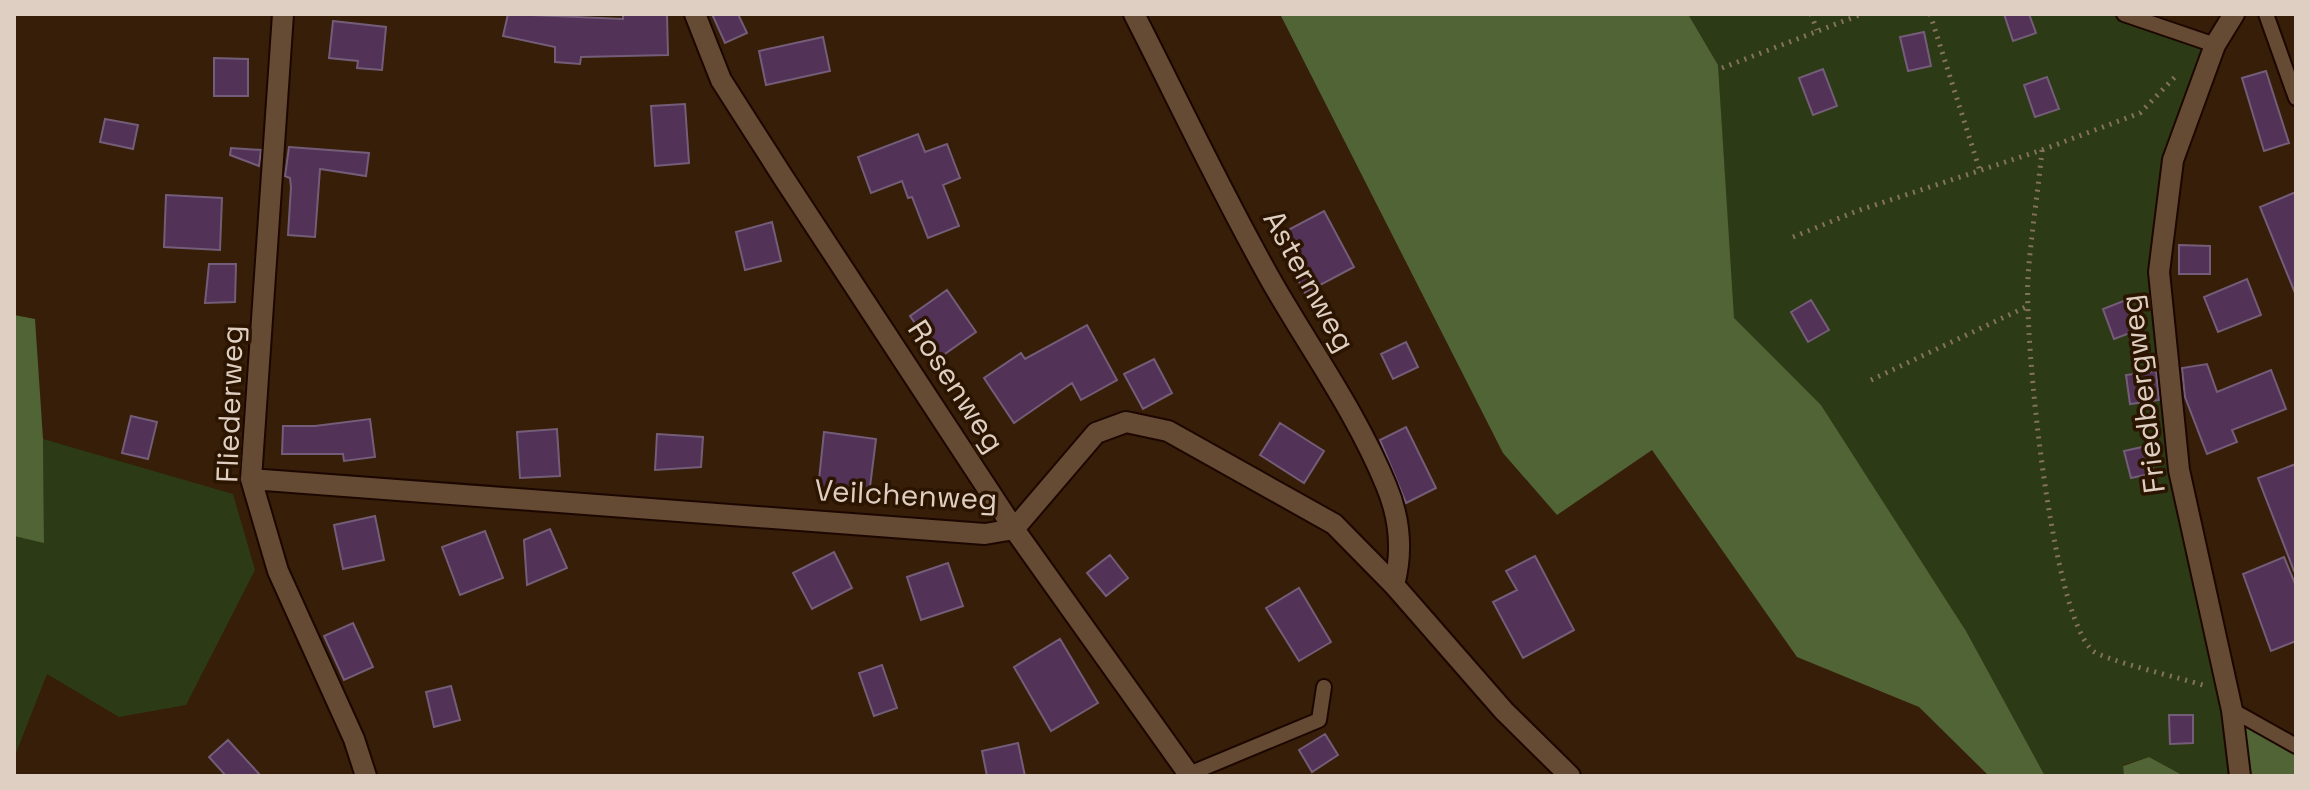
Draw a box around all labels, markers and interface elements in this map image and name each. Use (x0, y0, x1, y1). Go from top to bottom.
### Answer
street label: Asternweg (1255, 203, 1364, 358)
street label: Friedbergweg (2111, 293, 2174, 496)
street label: Rosenweg (899, 312, 1014, 459)
street label: Fliederweg (207, 324, 252, 484)
street label: Veilchenweg (814, 470, 998, 519)

